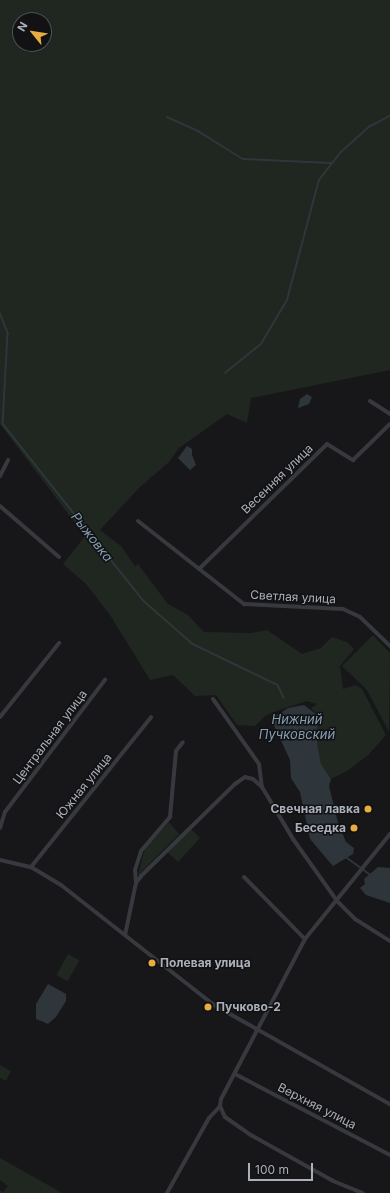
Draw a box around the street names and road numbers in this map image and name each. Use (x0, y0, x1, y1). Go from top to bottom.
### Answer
street label: Весенняя улица (238, 441, 316, 517)
street label: Светлая улица (250, 588, 336, 606)
street label: Центральная улица (10, 687, 90, 787)
street label: Южная улица (53, 750, 115, 822)
street label: Верхняя улица (275, 1080, 359, 1132)

